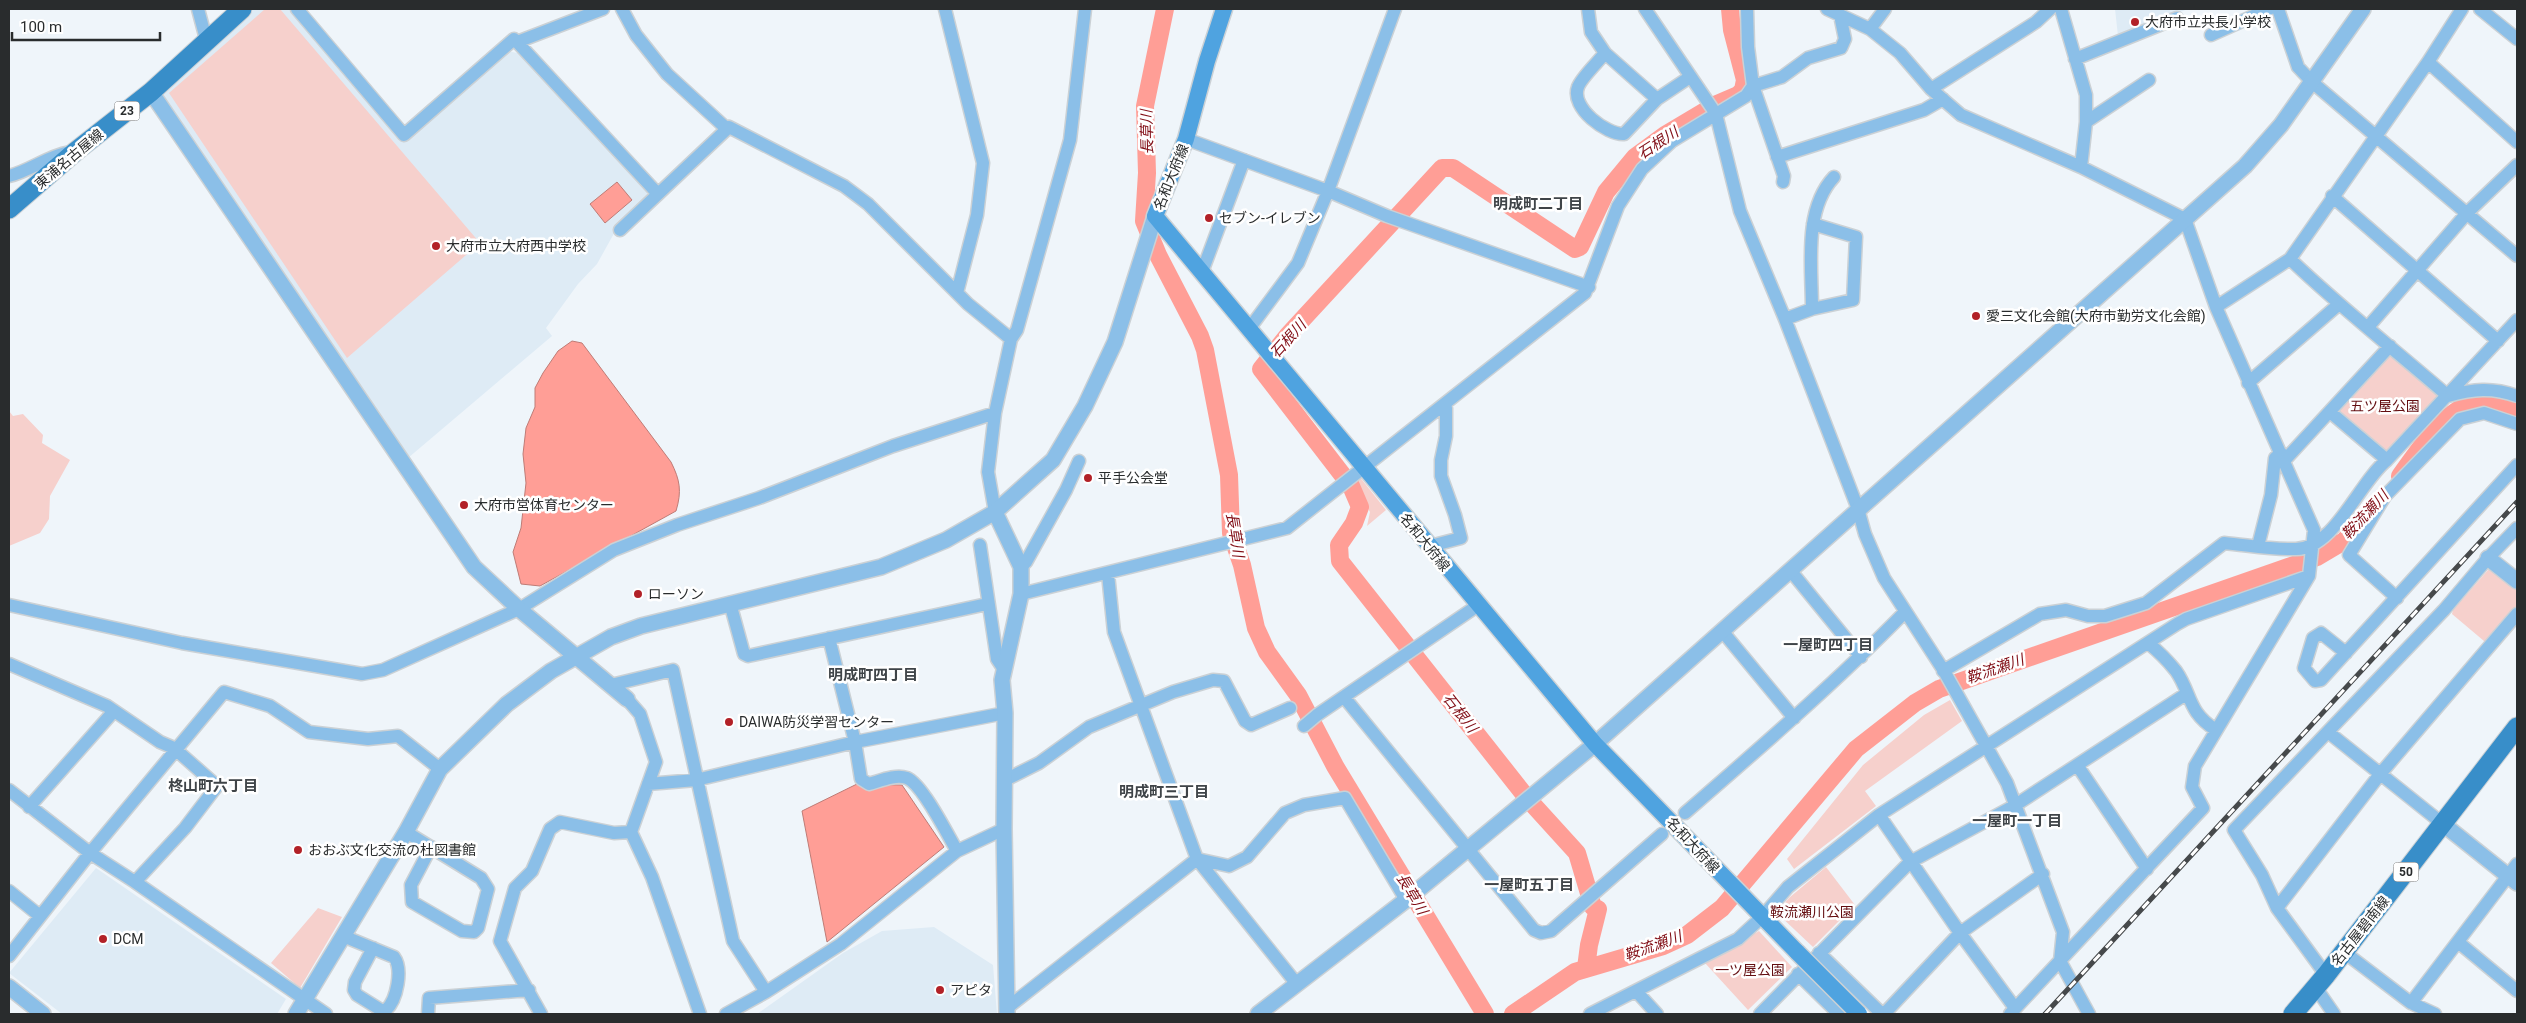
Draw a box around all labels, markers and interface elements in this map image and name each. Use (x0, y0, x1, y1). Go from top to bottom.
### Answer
scale bar (12, 10, 160, 42)
place label: 大府市立共長小学校 (2145, 14, 2271, 30)
marker: 大府市立共長小学校 (2129, 16, 2141, 28)
text: 100 m (20, 18, 62, 36)
road number: 23 (114, 102, 140, 120)
water label: 長草川 (1138, 107, 1156, 155)
water label: 石根川 (1634, 122, 1683, 163)
street label: 東浦名古屋線 (32, 126, 106, 192)
street label: 名和大府線 (1150, 142, 1192, 212)
district label: 明成町二丁目 (1493, 195, 1583, 213)
place label: セブン-イレブン (1219, 210, 1321, 226)
marker: セブン-イレブン (1203, 212, 1215, 224)
place label: 大府市立大府西中学校 (446, 238, 586, 254)
marker: 大府市立大府西中学校 (430, 240, 442, 252)
place label: 愛三文化会館(大府市勤労文化会館) (1986, 308, 2206, 325)
marker: 愛三文化会館(大府市勤労文化会館) (1970, 310, 1982, 322)
water label: 石根川 (1266, 315, 1311, 362)
park label: 五ツ屋公園 (2350, 398, 2420, 414)
place label: 平手公会堂 (1098, 470, 1168, 486)
marker: 平手公会堂 (1082, 472, 1094, 484)
water label: 鞍流瀬川 (2338, 485, 2393, 543)
place label: 大府市営体育センター (474, 497, 614, 513)
marker: 大府市営体育センター (458, 499, 470, 511)
street label: 名和大府線 (1397, 510, 1453, 574)
water label: 長草川 (1223, 511, 1248, 561)
place label: ローソン (648, 586, 704, 602)
marker: ローソン (632, 588, 644, 600)
district label: 一屋町四丁目 (1783, 636, 1873, 654)
water label: 鞍流瀬川 (1964, 650, 2028, 687)
district label: 明成町四丁目 (828, 666, 918, 684)
water label: 石根川 (1439, 690, 1482, 738)
place label: DAIWA防災学習センター (739, 714, 894, 730)
marker: DAIWA防災学習センター (723, 716, 735, 728)
district label: 柊山町六丁目 (168, 777, 258, 795)
district label: 明成町三丁目 (1119, 783, 1209, 801)
district label: 一屋町一丁目 (1972, 812, 2062, 830)
street label: 名和大府線 (1663, 814, 1723, 876)
place label: おおぶ文化交流の杜図書館 (308, 842, 476, 858)
marker: おおぶ文化交流の杜図書館 (292, 844, 304, 856)
road number: 50 (2394, 862, 2418, 882)
water label: 長草川 (1393, 870, 1432, 920)
district label: 一屋町五丁目 (1484, 876, 1574, 894)
street label: 名古屋碧南線 (2328, 893, 2392, 969)
park label: 鞍流瀬川公園 (1770, 904, 1854, 920)
water label: 鞍流瀬川 (1622, 927, 1686, 965)
place label: DCM (113, 931, 144, 947)
marker: DCM (97, 933, 109, 945)
park label: 一ツ屋公園 (1715, 962, 1785, 978)
place label: アピタ (950, 982, 992, 998)
marker: アピタ (934, 984, 946, 996)

